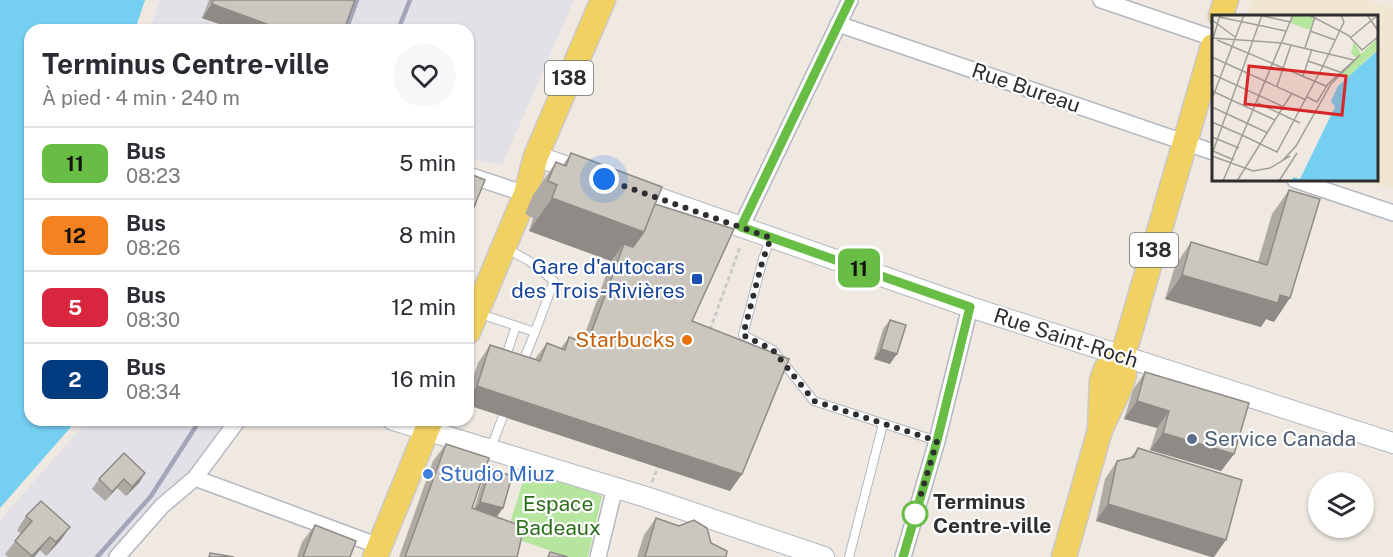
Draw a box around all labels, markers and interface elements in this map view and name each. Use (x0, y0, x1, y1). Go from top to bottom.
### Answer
inset map (1212, 15, 1378, 182)
button: heart (393, 44, 456, 107)
text: Terminus Centre-ville (42, 47, 329, 80)
street label: Rue Bureau (969, 57, 1084, 118)
road number: 138 (545, 61, 593, 95)
text: À pied · 4 min · 240 m (42, 86, 240, 110)
text: Bus (126, 138, 166, 164)
text: 5 min (399, 150, 456, 176)
text: 11 (66, 151, 84, 176)
text: 08:23 (126, 164, 181, 188)
your location (589, 164, 619, 194)
text: Bus (126, 210, 166, 236)
text: 8 min (399, 222, 456, 248)
text: 12 (64, 223, 86, 248)
road number: 138 (1130, 233, 1178, 267)
text: 08:26 (126, 236, 180, 260)
line badge: 11 (832, 248, 886, 288)
place label: Gare d'autocars des Trois-Rivières (511, 254, 685, 303)
text: 11 (850, 256, 868, 281)
marker: Gare d'autocars des Trois-Rivières (690, 272, 704, 286)
text: Bus (126, 282, 166, 308)
text: 12 min (391, 294, 456, 320)
text: 5 (68, 295, 82, 320)
street label: Rue Saint-Roch (991, 302, 1142, 373)
text: 08:30 (126, 308, 180, 332)
place label: Starbucks (575, 327, 675, 352)
marker: Starbucks (680, 333, 694, 347)
text: Bus (126, 354, 166, 380)
text: 16 min (391, 366, 456, 392)
text: 2 (68, 367, 82, 392)
text: 08:34 (126, 380, 181, 404)
place label: Service Canada (1204, 426, 1356, 451)
marker: Service Canada (1185, 432, 1199, 446)
place label: Studio Miuz (440, 461, 555, 486)
marker: Studio Miuz (421, 467, 435, 481)
map controls (1308, 472, 1374, 538)
button: layers (1308, 472, 1374, 538)
place label: Terminus Centre-ville (933, 489, 1051, 538)
park label: Espace Badeaux (515, 491, 601, 540)
marker: Terminus Centre-ville (902, 501, 928, 527)

